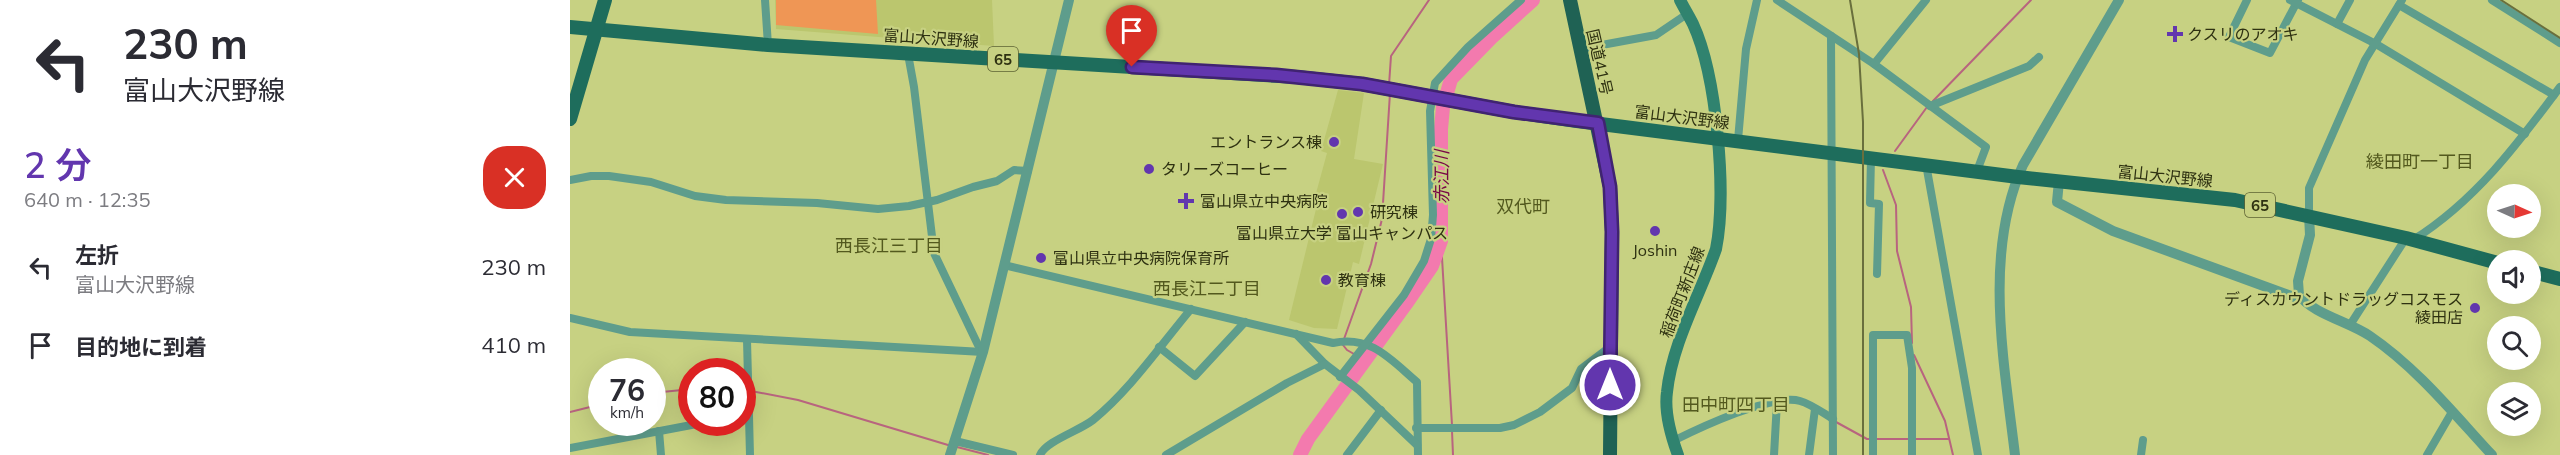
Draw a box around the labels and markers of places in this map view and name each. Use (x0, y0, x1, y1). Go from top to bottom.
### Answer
pin (1106, 5, 1157, 67)
place label: クスリのアオキ (2187, 24, 2299, 44)
marker: クスリのアオキ (2168, 27, 2182, 41)
place label: エントランス棟 (1210, 132, 1322, 152)
marker: エントランス棟 (1327, 135, 1341, 149)
place label: タリーズコーヒー (1161, 159, 1288, 179)
marker: タリーズコーヒー (1142, 162, 1156, 176)
place label: 富山県立中央病院 (1200, 191, 1328, 211)
marker: 富山県立中央病院 (1177, 192, 1195, 210)
place label: 研究棟 (1370, 202, 1418, 222)
marker: 研究棟 (1351, 205, 1365, 219)
marker: 富山県立大学 富山キャンパス (1335, 207, 1349, 221)
place label: 富山県立大学 富山キャンパス (1236, 223, 1448, 243)
marker: Joshin (1648, 224, 1662, 238)
place label: Joshin (1633, 240, 1677, 260)
place label: 富山県立中央病院保育所 (1053, 248, 1229, 268)
marker: 富山県立中央病院保育所 (1034, 251, 1048, 265)
place label: 教育棟 (1338, 270, 1386, 290)
marker: 教育棟 (1319, 273, 1333, 287)
place label: ディスカウントドラッグコスモス 綾田店 (2224, 289, 2463, 327)
marker: ディスカウントドラッグコスモス 綾田店 (2468, 301, 2482, 315)

